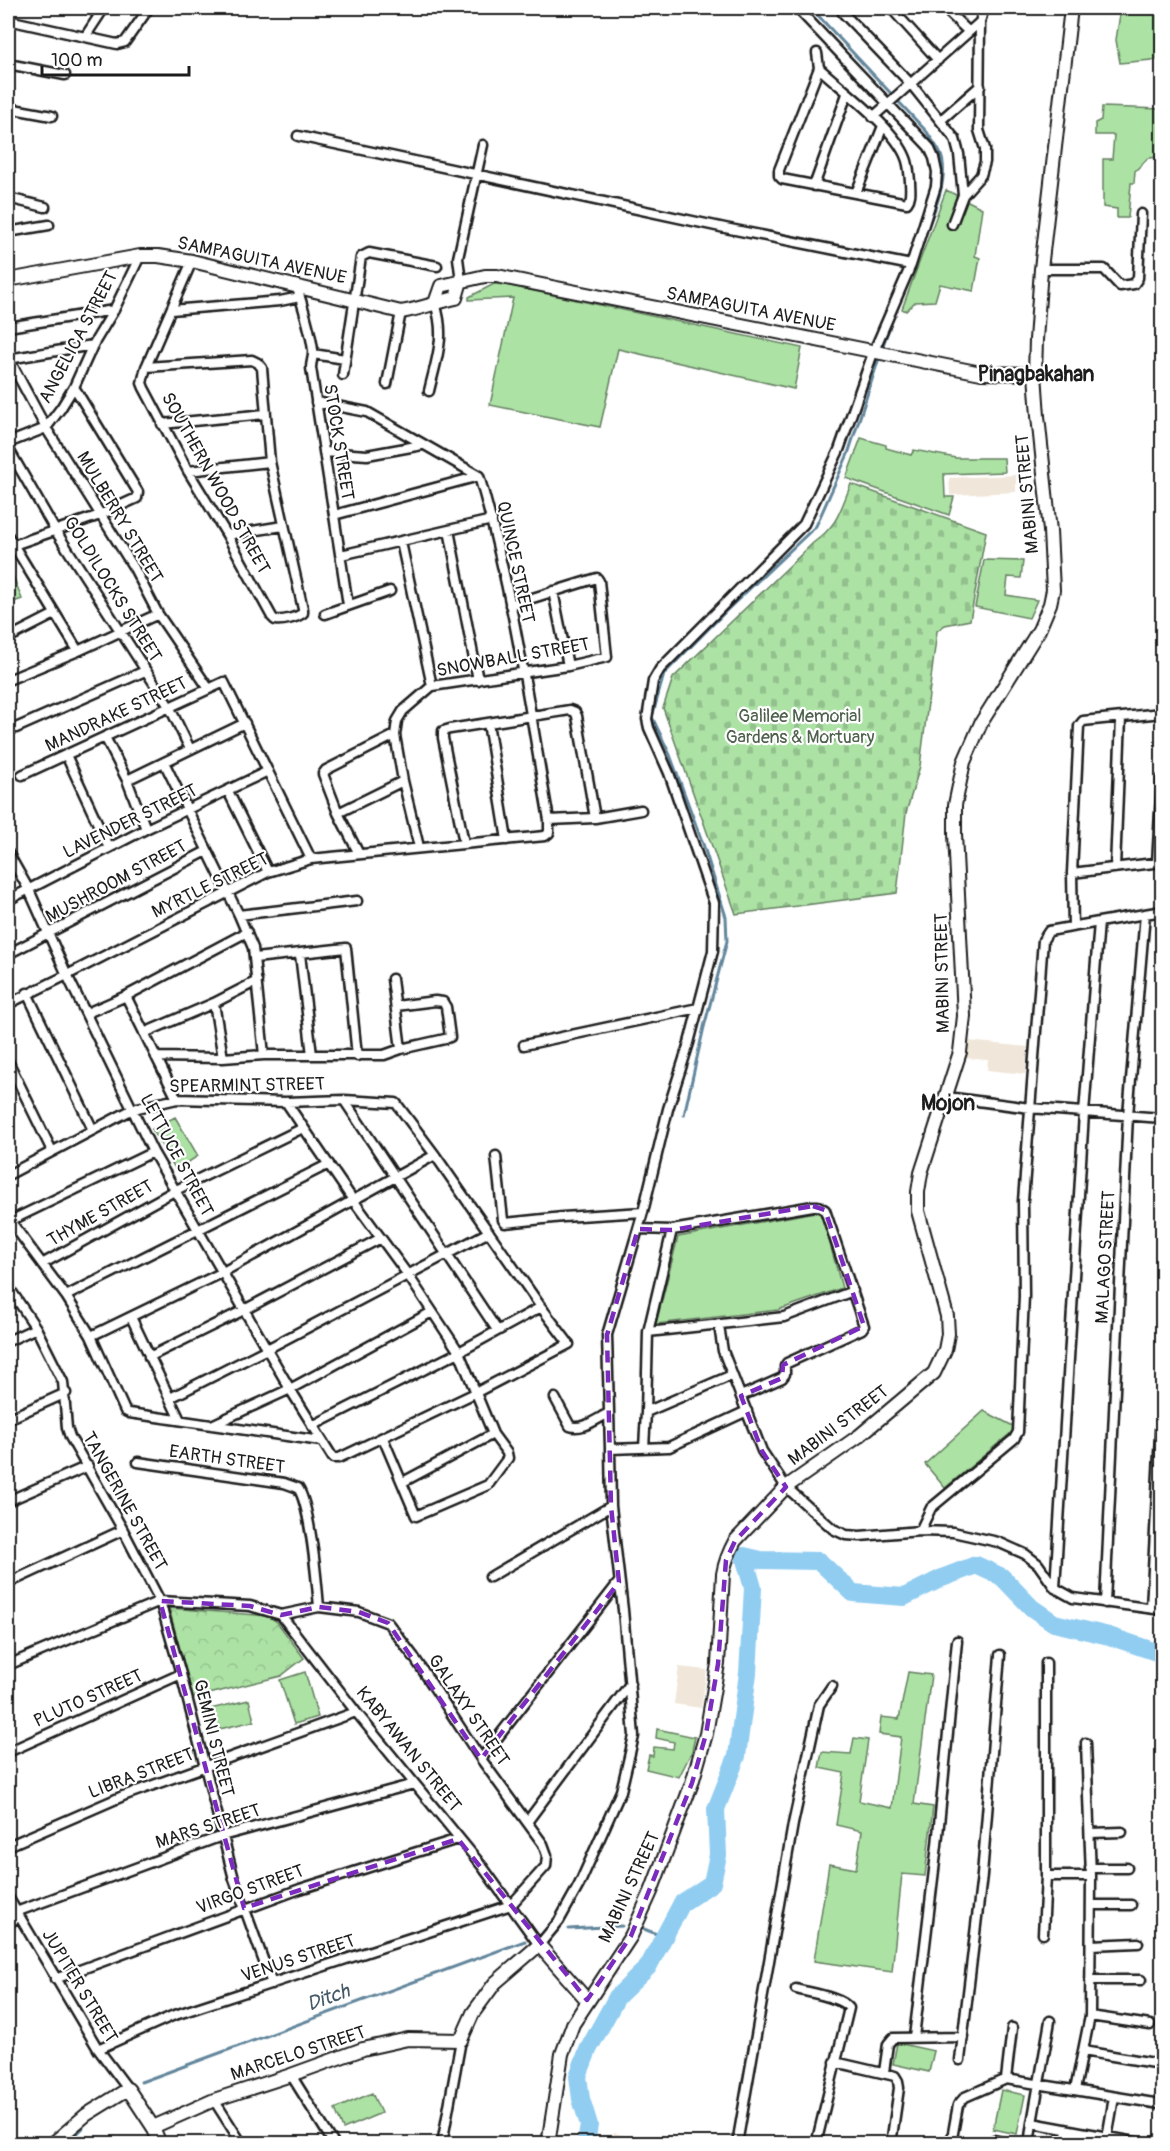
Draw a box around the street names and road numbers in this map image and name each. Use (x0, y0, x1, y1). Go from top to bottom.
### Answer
street label: SAMPAGUITA AVENUE (175, 231, 348, 290)
street label: ANGELICA STREET (34, 267, 123, 407)
street label: SAMPAGUITA AVENUE (664, 282, 838, 337)
street label: STOCK STREET (318, 382, 359, 502)
street label: SOUTHERN WOOD STREET (156, 388, 275, 578)
street label: MABINI STREET (1011, 433, 1044, 555)
street label: MULBERRY STREET (71, 447, 168, 587)
street label: QUINCE STREET (491, 499, 540, 625)
street label: GOLDILOCKS STREET (58, 512, 167, 666)
street label: SNOWBALL STREET (435, 633, 591, 682)
street label: MANDRAKE STREET (42, 671, 191, 757)
street label: LAVENDER STREET (59, 779, 201, 864)
street label: MUSHROOM STREET (42, 835, 191, 928)
street label: MYRTLE STREET (148, 847, 272, 924)
street label: MABINI STREET (930, 913, 955, 1033)
street label: SPEARMINT STREET (169, 1073, 325, 1098)
street label: LETTUCE STREET (135, 1090, 218, 1220)
street label: THYME STREET (43, 1175, 157, 1252)
street label: MALAGO STREET (1091, 1190, 1120, 1324)
street label: MABINI STREET (783, 1380, 893, 1471)
street label: TANGERINE STREET (77, 1428, 172, 1575)
street label: EARTH STREET (168, 1440, 286, 1479)
street label: GALAXY STREET (423, 1650, 514, 1770)
street label: PLUTO STREET (30, 1664, 146, 1733)
street label: GEMINI STREET (188, 1677, 239, 1799)
street label: KABYAWAN STREET (351, 1682, 466, 1817)
street label: LIBRA STREET (85, 1743, 197, 1804)
street label: MARS STREET (153, 1799, 264, 1854)
street label: MABINI STREET (594, 1828, 665, 1947)
street label: VIRGO STREET (193, 1859, 307, 1920)
street label: JUPITER STREET (37, 1925, 123, 2047)
street label: VENUS STREET (238, 1929, 358, 1988)
street label: MARCELO STREET (228, 2021, 369, 2086)

